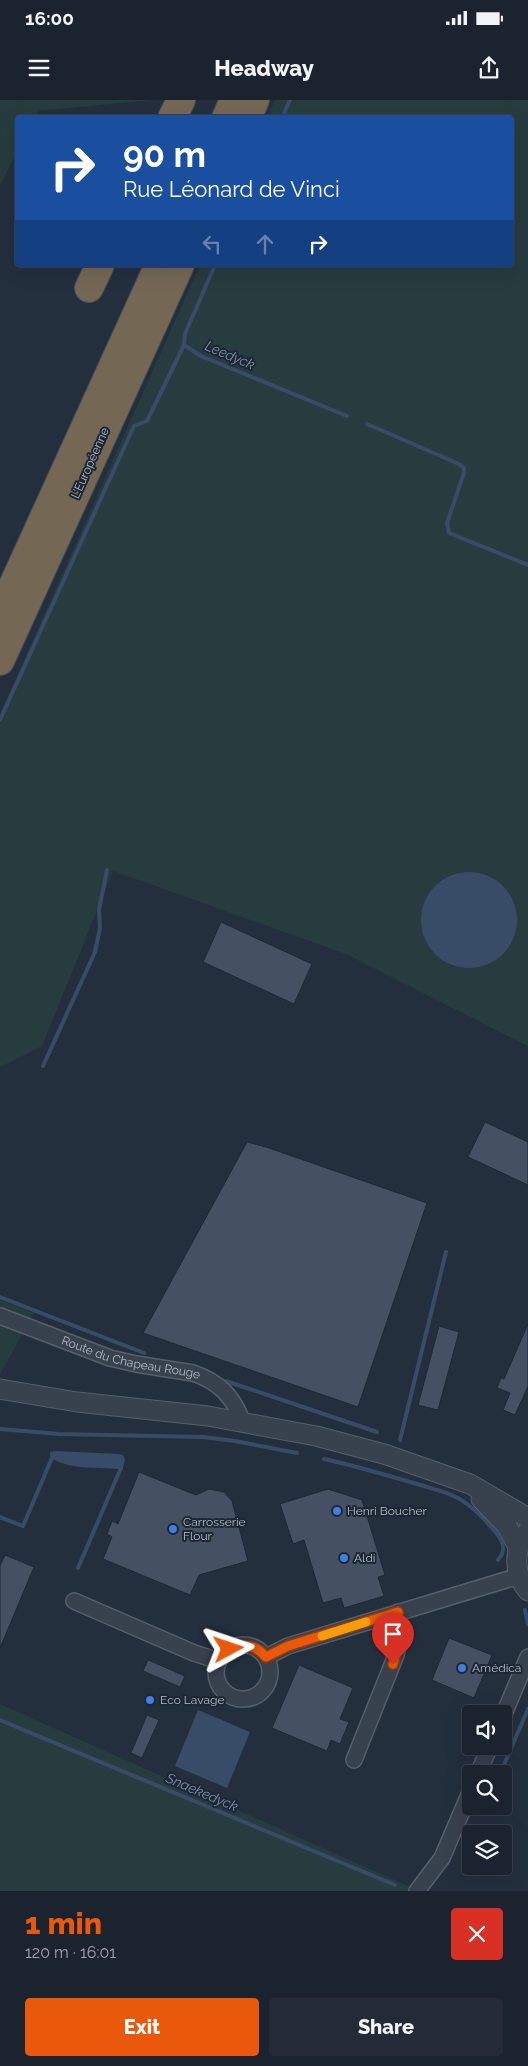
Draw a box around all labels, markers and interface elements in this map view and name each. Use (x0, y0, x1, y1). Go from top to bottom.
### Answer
text: 16:00 (25, 7, 74, 29)
icon: menu (25, 54, 53, 82)
icon: share (475, 54, 503, 82)
text: Headway (214, 55, 314, 81)
text: 90 m (123, 134, 206, 175)
icon: right (40, 135, 105, 200)
text: Rue Léonard de Vinci (123, 176, 340, 202)
icon: left (198, 230, 226, 258)
icon: ahead (251, 230, 279, 258)
icon: right (304, 230, 332, 258)
water label: Leedyck (203, 337, 258, 373)
street label: L'Européenne (68, 425, 112, 501)
street label: Route du Chapeau Rouge (60, 1333, 202, 1382)
place label: Henri Boucher (347, 1504, 428, 1518)
marker: Henri Boucher (331, 1505, 343, 1517)
place label: Carrosserie Flour (183, 1515, 246, 1543)
marker: Carrosserie Flour (167, 1523, 179, 1535)
place label: Aldi (354, 1551, 375, 1565)
marker: Aldi (338, 1552, 350, 1564)
pin (372, 1613, 414, 1664)
icon: arrive (379, 1620, 407, 1648)
position arrow (202, 1622, 254, 1674)
place label: Amédica (472, 1661, 521, 1675)
marker: Amédica (456, 1662, 468, 1674)
place label: Eco Lavage (160, 1693, 224, 1707)
marker: Eco Lavage (144, 1694, 156, 1706)
map controls (462, 1705, 512, 1875)
button: sound (462, 1705, 512, 1755)
button: search (462, 1765, 512, 1815)
water label: Snaekedyck (163, 1769, 241, 1815)
button: layers (462, 1825, 512, 1875)
text: 1 min (25, 1906, 102, 1941)
button: close (451, 1908, 503, 1960)
text: 120 m · 16:01 (25, 1943, 116, 1962)
button: Exit (25, 1998, 259, 2056)
button: Share (269, 1998, 503, 2056)

